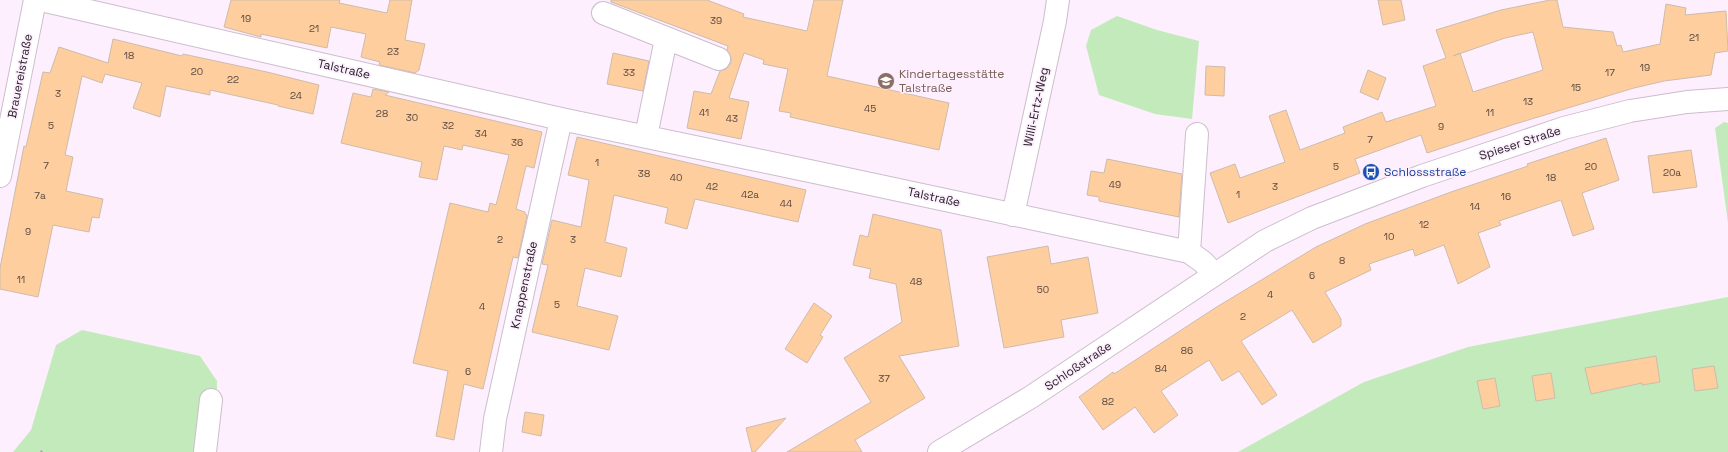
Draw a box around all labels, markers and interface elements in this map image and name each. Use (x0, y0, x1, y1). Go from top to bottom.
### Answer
house number: 19 (241, 12, 251, 25)
house number: 39 (710, 14, 722, 27)
house number: 21 (309, 22, 319, 35)
house number: 21 (1689, 31, 1699, 44)
street label: Brauereistraße (4, 33, 36, 119)
house number: 23 (387, 45, 399, 58)
house number: 18 (124, 49, 134, 62)
street label: Talstraße (316, 55, 372, 83)
house number: 19 (1640, 61, 1650, 74)
house number: 20 (191, 65, 203, 78)
house number: 33 (623, 66, 635, 79)
place label: Kindertagesstätte Talstraße (899, 66, 1004, 96)
street label: Willi-Ertz-Weg (1020, 66, 1052, 148)
house number: 17 (1605, 66, 1615, 79)
school or university icon: Kindertagesstätte Talstraße (876, 71, 896, 91)
house number: 22 (227, 73, 239, 86)
house number: 15 (1571, 81, 1581, 94)
house number: 3 (55, 87, 61, 100)
house number: 24 (290, 89, 302, 102)
house number: 13 (1523, 95, 1533, 108)
house number: 45 (864, 102, 876, 115)
house number: 41 (699, 106, 709, 119)
house number: 11 (1486, 106, 1494, 119)
house number: 28 (376, 107, 388, 120)
house number: 30 (406, 111, 418, 124)
house number: 43 (726, 112, 738, 125)
house number: 5 (48, 119, 54, 132)
house number: 32 (442, 119, 454, 132)
house number: 9 (1438, 120, 1444, 133)
street label: Spieser Straße (1477, 122, 1563, 164)
house number: 34 (475, 127, 487, 140)
house number: 7 (1367, 133, 1373, 146)
house number: 36 (511, 136, 523, 149)
house number: 1 (595, 156, 599, 169)
house number: 7 (43, 159, 49, 172)
house number: 5 (1333, 160, 1339, 173)
house number: 20 (1585, 160, 1597, 173)
bus stop icon: Schlossstraße (1361, 162, 1381, 182)
place label: Schlossstraße (1384, 164, 1466, 180)
house number: 20a (1663, 166, 1681, 179)
house number: 38 (638, 167, 650, 180)
house number: 40 (670, 171, 682, 184)
house number: 18 (1546, 171, 1556, 184)
house number: 49 (1109, 178, 1121, 191)
house number: 42 (706, 180, 718, 193)
house number: 3 (1272, 180, 1278, 193)
street label: Talstraße (906, 184, 962, 210)
house number: 42a (741, 188, 759, 201)
house number: 1 (1236, 188, 1240, 201)
house number: 7a (34, 189, 46, 202)
house number: 16 (1501, 190, 1511, 203)
house number: 44 (780, 197, 792, 210)
house number: 14 (1470, 200, 1480, 213)
house number: 12 (1419, 218, 1429, 231)
house number: 9 (25, 225, 31, 238)
house number: 10 (1384, 230, 1394, 243)
house number: 2 (497, 233, 503, 246)
house number: 3 (570, 233, 576, 246)
street label: Knappenstraße (507, 240, 541, 330)
house number: 8 (1339, 254, 1345, 267)
house number: 6 (1309, 269, 1315, 282)
house number: 11 (17, 273, 25, 286)
house number: 48 (910, 275, 922, 288)
house number: 50 (1037, 283, 1049, 296)
house number: 4 (1267, 288, 1273, 301)
house number: 5 (554, 298, 560, 311)
house number: 4 (479, 300, 485, 313)
house number: 2 (1240, 310, 1246, 323)
street label: Schloßstraße (1041, 338, 1115, 394)
house number: 86 (1181, 344, 1193, 357)
house number: 84 (1155, 362, 1167, 375)
house number: 6 (465, 365, 471, 378)
house number: 37 (878, 372, 890, 385)
house number: 82 (1102, 395, 1114, 408)

